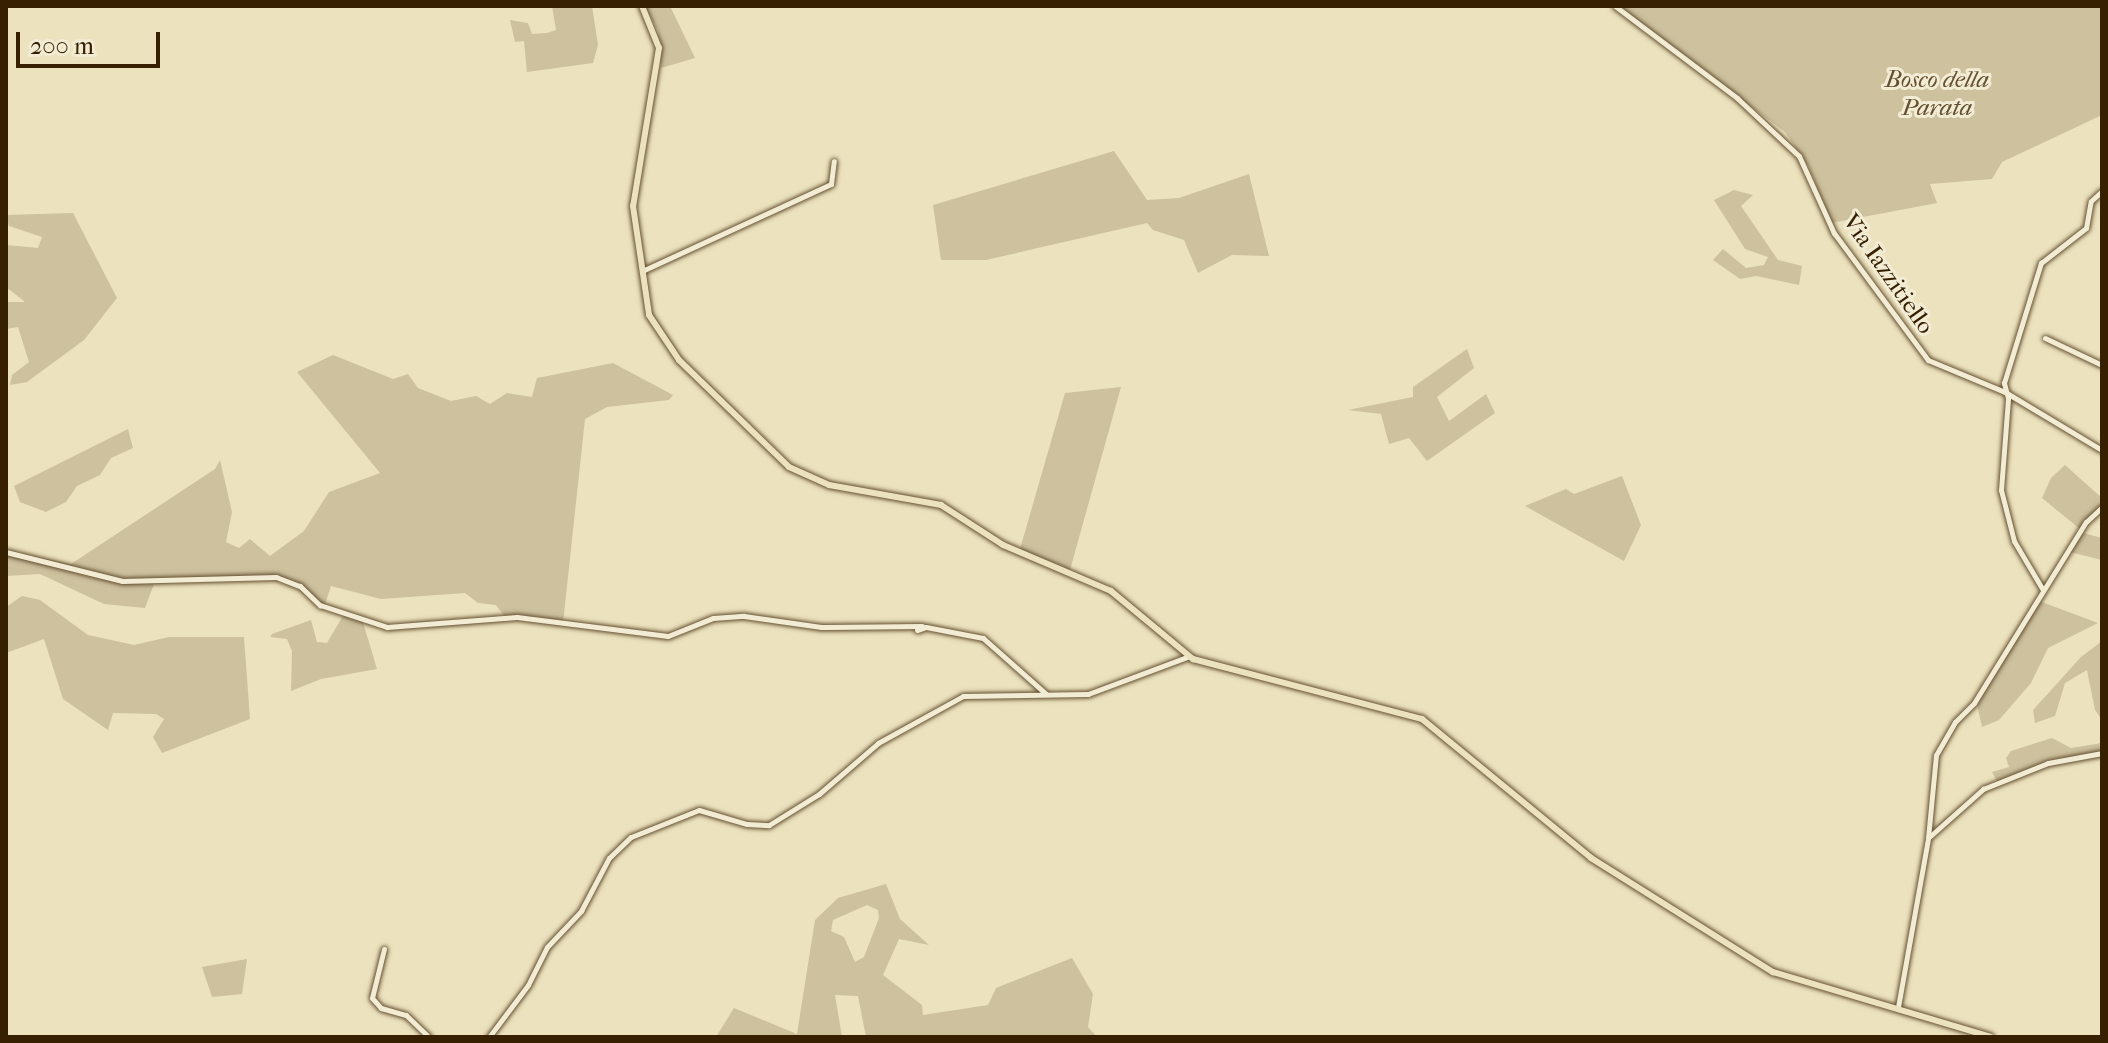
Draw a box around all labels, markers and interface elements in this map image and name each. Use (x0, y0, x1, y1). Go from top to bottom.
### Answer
scale bar (20, 16, 164, 66)
text: 200 m (30, 32, 94, 60)
park label: Bosco della Parata (1885, 66, 1989, 122)
street label: Via Iazzitiello (1836, 208, 1940, 340)

